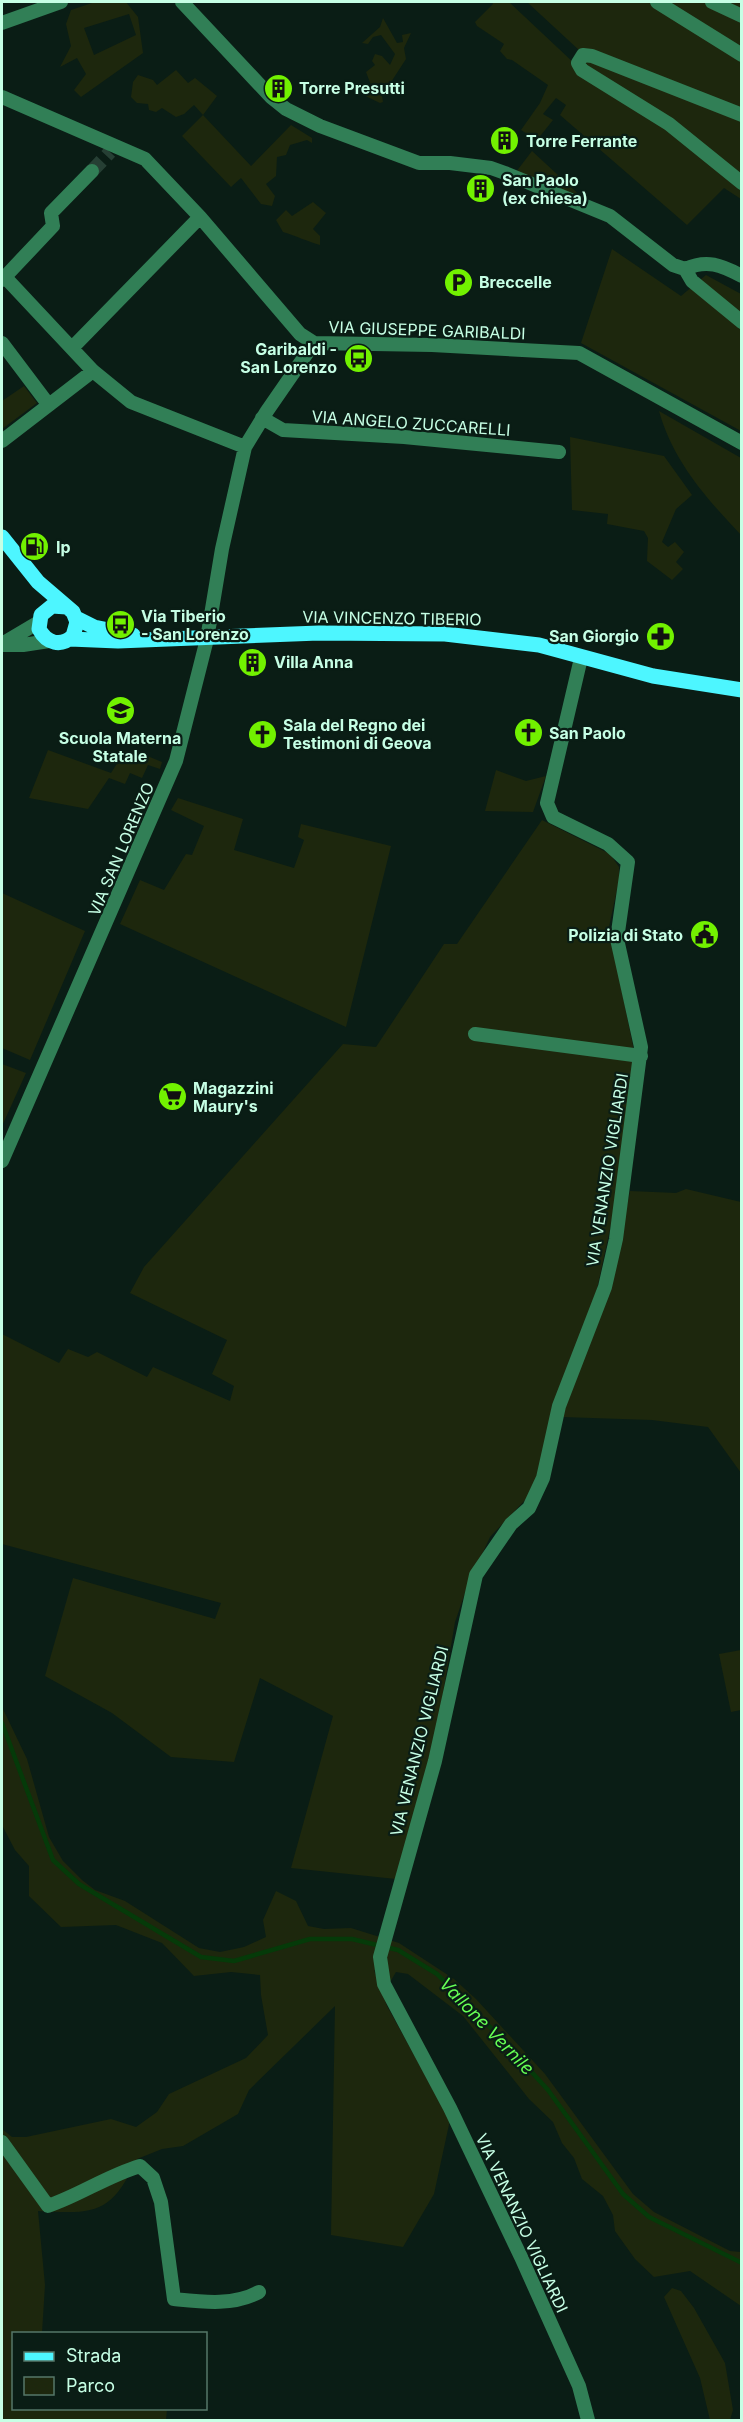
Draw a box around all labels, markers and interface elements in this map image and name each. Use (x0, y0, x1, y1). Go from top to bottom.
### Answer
building icon: Torre Presutti (262, 72, 294, 104)
place label: Torre Presutti (299, 78, 405, 98)
building icon: Torre Ferrante (489, 125, 521, 157)
place label: Torre Ferrante (526, 131, 637, 151)
place label: San Paolo (ex chiesa) (502, 170, 588, 208)
building icon: San Paolo (ex chiesa) (465, 173, 497, 205)
parking icon: Breccelle (442, 266, 474, 298)
place label: Breccelle (479, 272, 552, 292)
street label: VIA GIUSEPPE GARIBALDI (328, 317, 526, 343)
place label: Garibaldi - San Lorenzo (240, 339, 337, 377)
bus stop icon: Garibaldi - San Lorenzo (342, 342, 374, 374)
street label: VIA ANGELO ZUCCARELLI (311, 406, 511, 440)
fuel station icon: Ip (19, 531, 51, 563)
place label: Ip (56, 537, 71, 557)
place label: Via Tiberio - San Lorenzo (141, 606, 249, 644)
street label: VIA VINCENZO TIBERIO (302, 606, 482, 630)
bus stop icon: Via Tiberio - San Lorenzo (104, 609, 136, 641)
pharmacy icon: San Giorgio (644, 620, 676, 652)
place label: San Giorgio (549, 626, 639, 646)
building icon: Villa Anna (237, 646, 269, 678)
place label: Villa Anna (274, 652, 353, 672)
school or university icon: Scuola Materna Statale (104, 694, 136, 726)
place label: Sala del Regno dei Testimoni di Geova (283, 715, 432, 753)
church icon: San Paolo (512, 717, 544, 749)
church icon: Sala del Regno dei Testimoni di Geova (246, 718, 278, 750)
place label: San Paolo (549, 723, 626, 743)
place label: Scuola Materna Statale (59, 728, 181, 766)
street label: VIA SAN LORENZO (84, 779, 158, 919)
public building icon: Polizia di Stato (688, 919, 720, 951)
place label: Polizia di Stato (568, 925, 683, 945)
street label: VIA VENANZIO VIGLIARDI (582, 1072, 632, 1268)
place label: Magazzini Maury's (193, 1078, 274, 1116)
supermarket icon: Magazzini Maury's (156, 1081, 188, 1113)
street label: VIA VENANZIO VIGLIARDI (386, 1644, 452, 1838)
water label: Vallone Vernile (435, 1973, 539, 2079)
street label: VIA VENANZIO VIGLIARDI (472, 2130, 572, 2316)
legend (12, 2332, 207, 2410)
text: Strada (66, 2345, 121, 2366)
text: Parco (66, 2375, 115, 2396)

